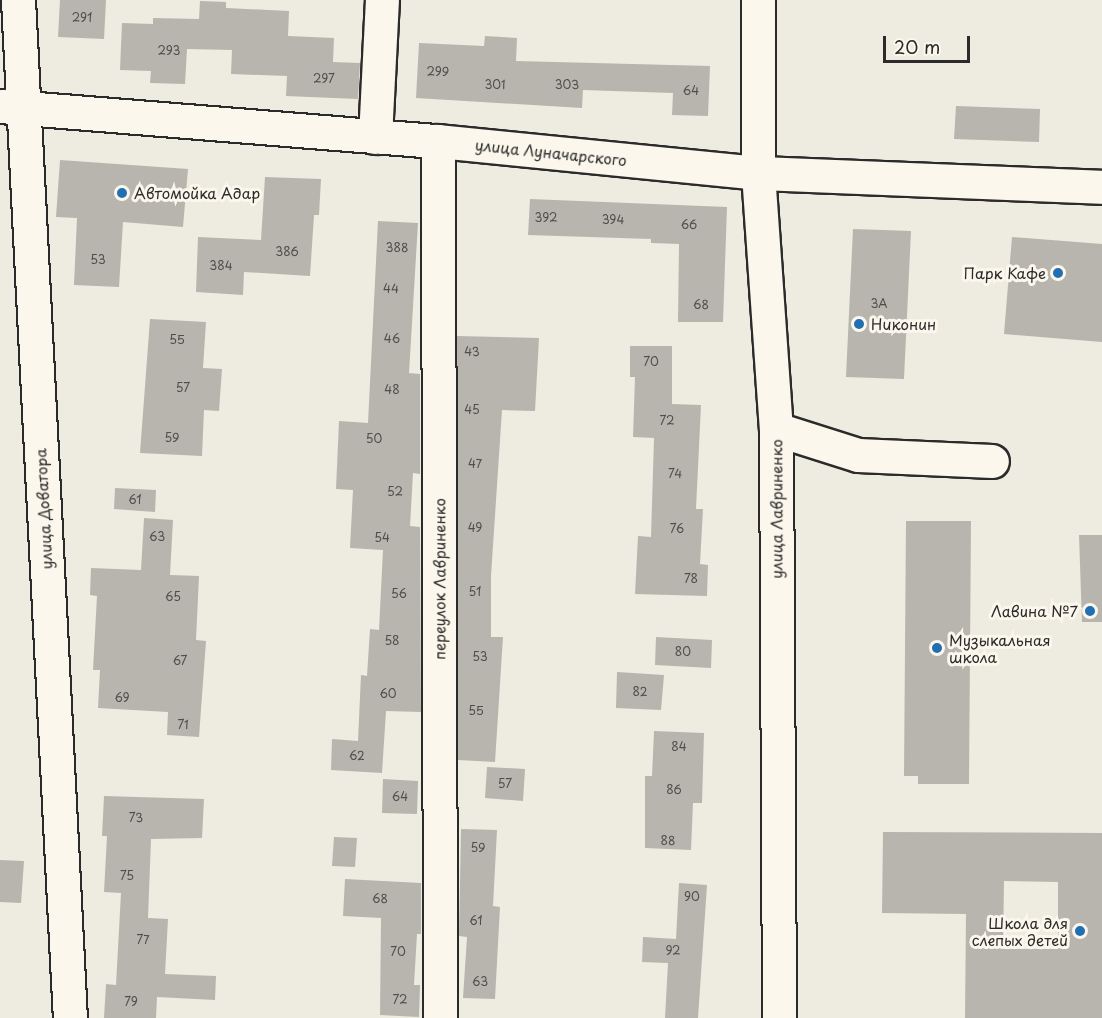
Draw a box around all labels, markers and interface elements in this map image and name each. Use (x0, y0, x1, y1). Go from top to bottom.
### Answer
house number: 291 (72, 11, 92, 25)
scale bar (886, 24, 973, 62)
text: 20 m (894, 33, 940, 60)
house number: 293 (158, 44, 180, 58)
house number: 299 (427, 65, 449, 79)
house number: 297 (313, 72, 335, 86)
house number: 301 (484, 78, 506, 92)
house number: 303 (555, 78, 579, 92)
house number: 64 (683, 84, 699, 98)
street label: улица Луначарского (474, 135, 628, 169)
place label: Автомойка Адар (134, 184, 261, 202)
marker: Автомойка Адар (115, 186, 129, 200)
house number: 392 (535, 211, 557, 225)
house number: 394 (602, 213, 624, 227)
house number: 66 (681, 218, 697, 232)
house number: 388 (386, 241, 408, 255)
house number: 386 (275, 245, 299, 259)
house number: 53 (90, 253, 106, 267)
house number: 384 (209, 259, 233, 273)
place label: Парк Кафе (964, 264, 1046, 282)
marker: Парк Кафе (1051, 266, 1065, 280)
house number: 44 (383, 282, 399, 296)
house number: 3А (870, 297, 888, 311)
house number: 68 (693, 298, 709, 312)
place label: Никонин (871, 315, 936, 333)
marker: Никонин (852, 317, 866, 331)
house number: 46 (384, 332, 400, 346)
house number: 55 (169, 333, 185, 347)
house number: 43 (464, 345, 480, 359)
house number: 70 (643, 355, 659, 369)
house number: 57 (176, 381, 190, 395)
house number: 48 (384, 383, 400, 397)
house number: 45 (464, 403, 480, 417)
house number: 72 (659, 414, 675, 428)
house number: 59 (165, 431, 179, 445)
house number: 50 (366, 432, 382, 446)
street label: улица Лавриненко (767, 439, 785, 579)
street label: улица Доватора (31, 448, 55, 570)
house number: 47 (468, 457, 482, 471)
house number: 74 (668, 467, 682, 481)
house number: 52 (387, 485, 403, 499)
house number: 61 (128, 493, 142, 507)
street label: переулок Лавриненко (430, 498, 448, 660)
house number: 49 (468, 521, 482, 535)
house number: 76 (670, 522, 684, 536)
house number: 63 (149, 530, 165, 544)
house number: 54 (374, 531, 390, 545)
house number: 78 (684, 572, 698, 586)
house number: 51 (469, 585, 481, 599)
house number: 56 (391, 587, 407, 601)
house number: 65 (165, 590, 181, 604)
place label: Лавина №7 (990, 602, 1078, 620)
marker: Лавина №7 (1083, 604, 1097, 618)
place label: Музыкальная школа (949, 630, 1051, 665)
house number: 58 (384, 634, 400, 648)
marker: Музыкальная школа (930, 641, 944, 655)
house number: 80 (675, 645, 691, 659)
house number: 53 (472, 650, 488, 664)
house number: 67 (173, 654, 187, 668)
house number: 82 (633, 685, 647, 699)
house number: 60 (379, 687, 397, 701)
house number: 69 (114, 691, 130, 705)
house number: 55 (468, 704, 484, 718)
house number: 71 (177, 718, 189, 732)
house number: 84 (671, 740, 687, 754)
house number: 62 (349, 749, 365, 763)
house number: 57 (498, 777, 512, 791)
house number: 86 (666, 783, 682, 797)
house number: 64 (392, 790, 408, 804)
house number: 73 (129, 811, 143, 825)
house number: 88 (661, 834, 675, 848)
house number: 59 (471, 841, 485, 855)
house number: 75 (120, 869, 134, 883)
house number: 90 (684, 890, 700, 904)
house number: 68 (372, 892, 388, 906)
place label: Школа для слепых детей (971, 913, 1068, 948)
house number: 61 (469, 914, 483, 928)
marker: Школа для слепых детей (1073, 924, 1087, 938)
house number: 77 (136, 933, 150, 947)
house number: 92 (665, 944, 681, 958)
house number: 70 (390, 945, 406, 959)
house number: 63 (472, 975, 488, 989)
house number: 72 (392, 993, 408, 1007)
house number: 79 (124, 995, 138, 1009)

